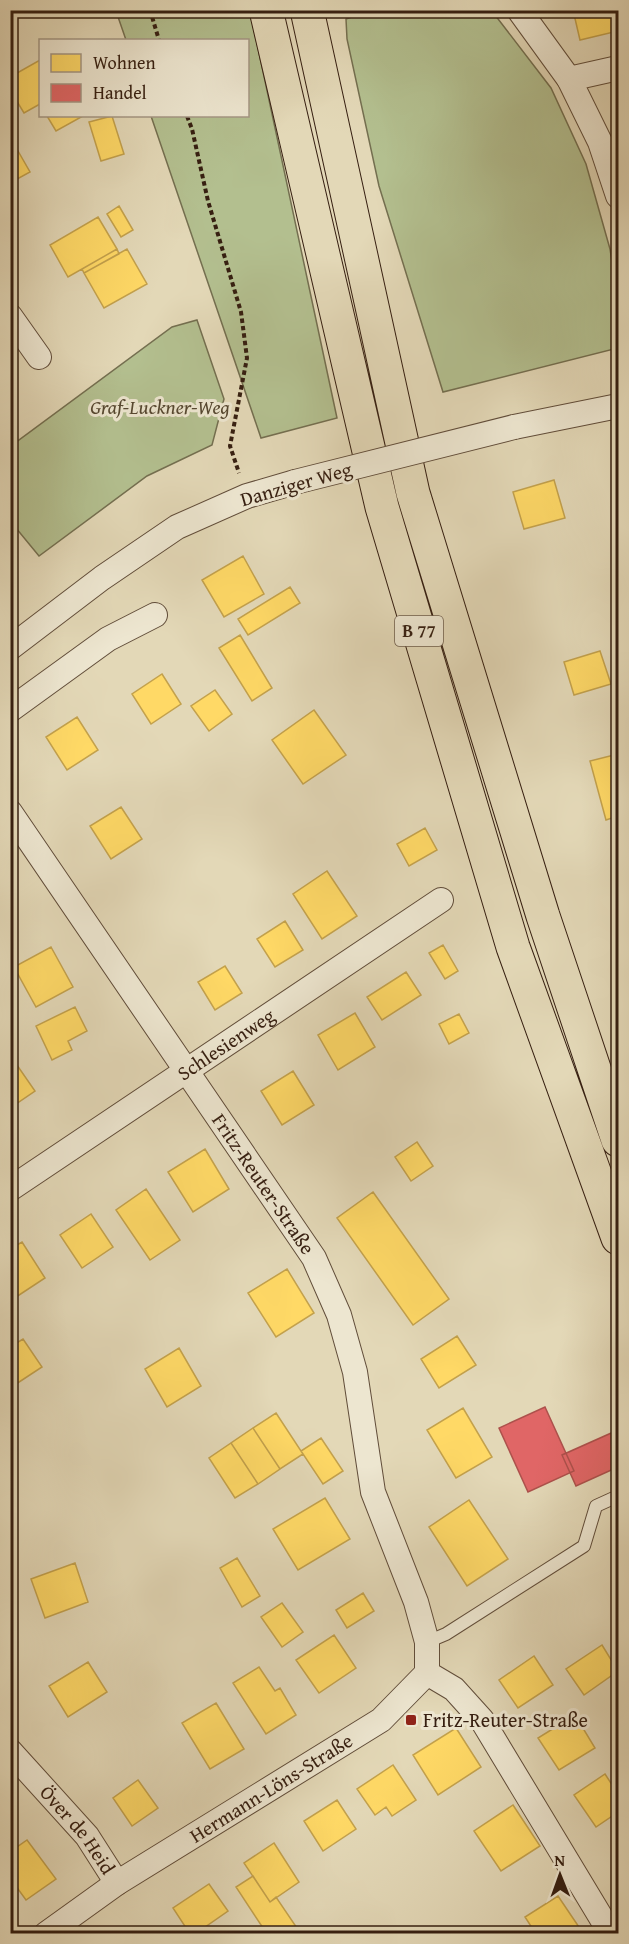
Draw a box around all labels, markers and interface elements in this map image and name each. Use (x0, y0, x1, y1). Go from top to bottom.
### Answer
legend (39, 39, 249, 117)
text: Wohnen (93, 49, 156, 76)
text: Handel (93, 79, 147, 106)
park label: Graf-Luckner-Weg (90, 392, 230, 421)
street label: Danziger Weg (237, 454, 355, 513)
road number: B 77 (395, 616, 443, 646)
street label: Schlesienweg (171, 1001, 280, 1087)
street label: Fritz-Reuter-Straße (205, 1107, 322, 1260)
place label: Fritz-Reuter-Straße (423, 1705, 588, 1734)
marker: Fritz-Reuter-Straße (404, 1713, 418, 1727)
street label: Hermann-Löns-Straße (184, 1726, 358, 1850)
street label: Över de Heid (33, 1778, 123, 1880)
north arrow (530, 1845, 590, 1905)
text: N (554, 1848, 566, 1872)

